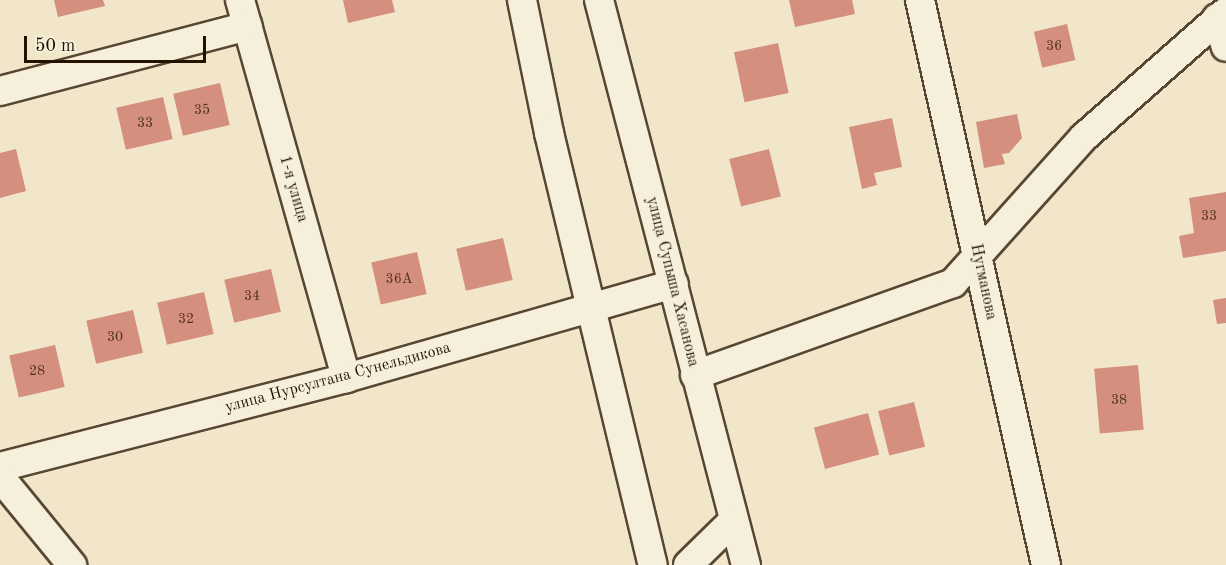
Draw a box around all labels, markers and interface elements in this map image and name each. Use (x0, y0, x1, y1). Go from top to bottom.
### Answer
scale bar (27, 24, 208, 62)
text: 50 m (35, 37, 75, 55)
house number: 36 (1046, 38, 1062, 54)
house number: 35 (194, 102, 210, 118)
house number: 33 (137, 115, 153, 131)
street label: 1-я улица (274, 153, 312, 225)
street label: улица Супыша Хасанова (642, 195, 702, 369)
house number: 33 (1201, 208, 1217, 224)
street label: Нугманова (966, 242, 1000, 322)
house number: 36А (386, 271, 412, 287)
house number: 34 (244, 288, 260, 304)
house number: 32 (178, 311, 194, 327)
house number: 30 (107, 329, 123, 345)
street label: улица Нурсултана Сунельдикова (223, 339, 453, 417)
house number: 28 (29, 363, 45, 379)
house number: 38 (1111, 392, 1127, 408)

